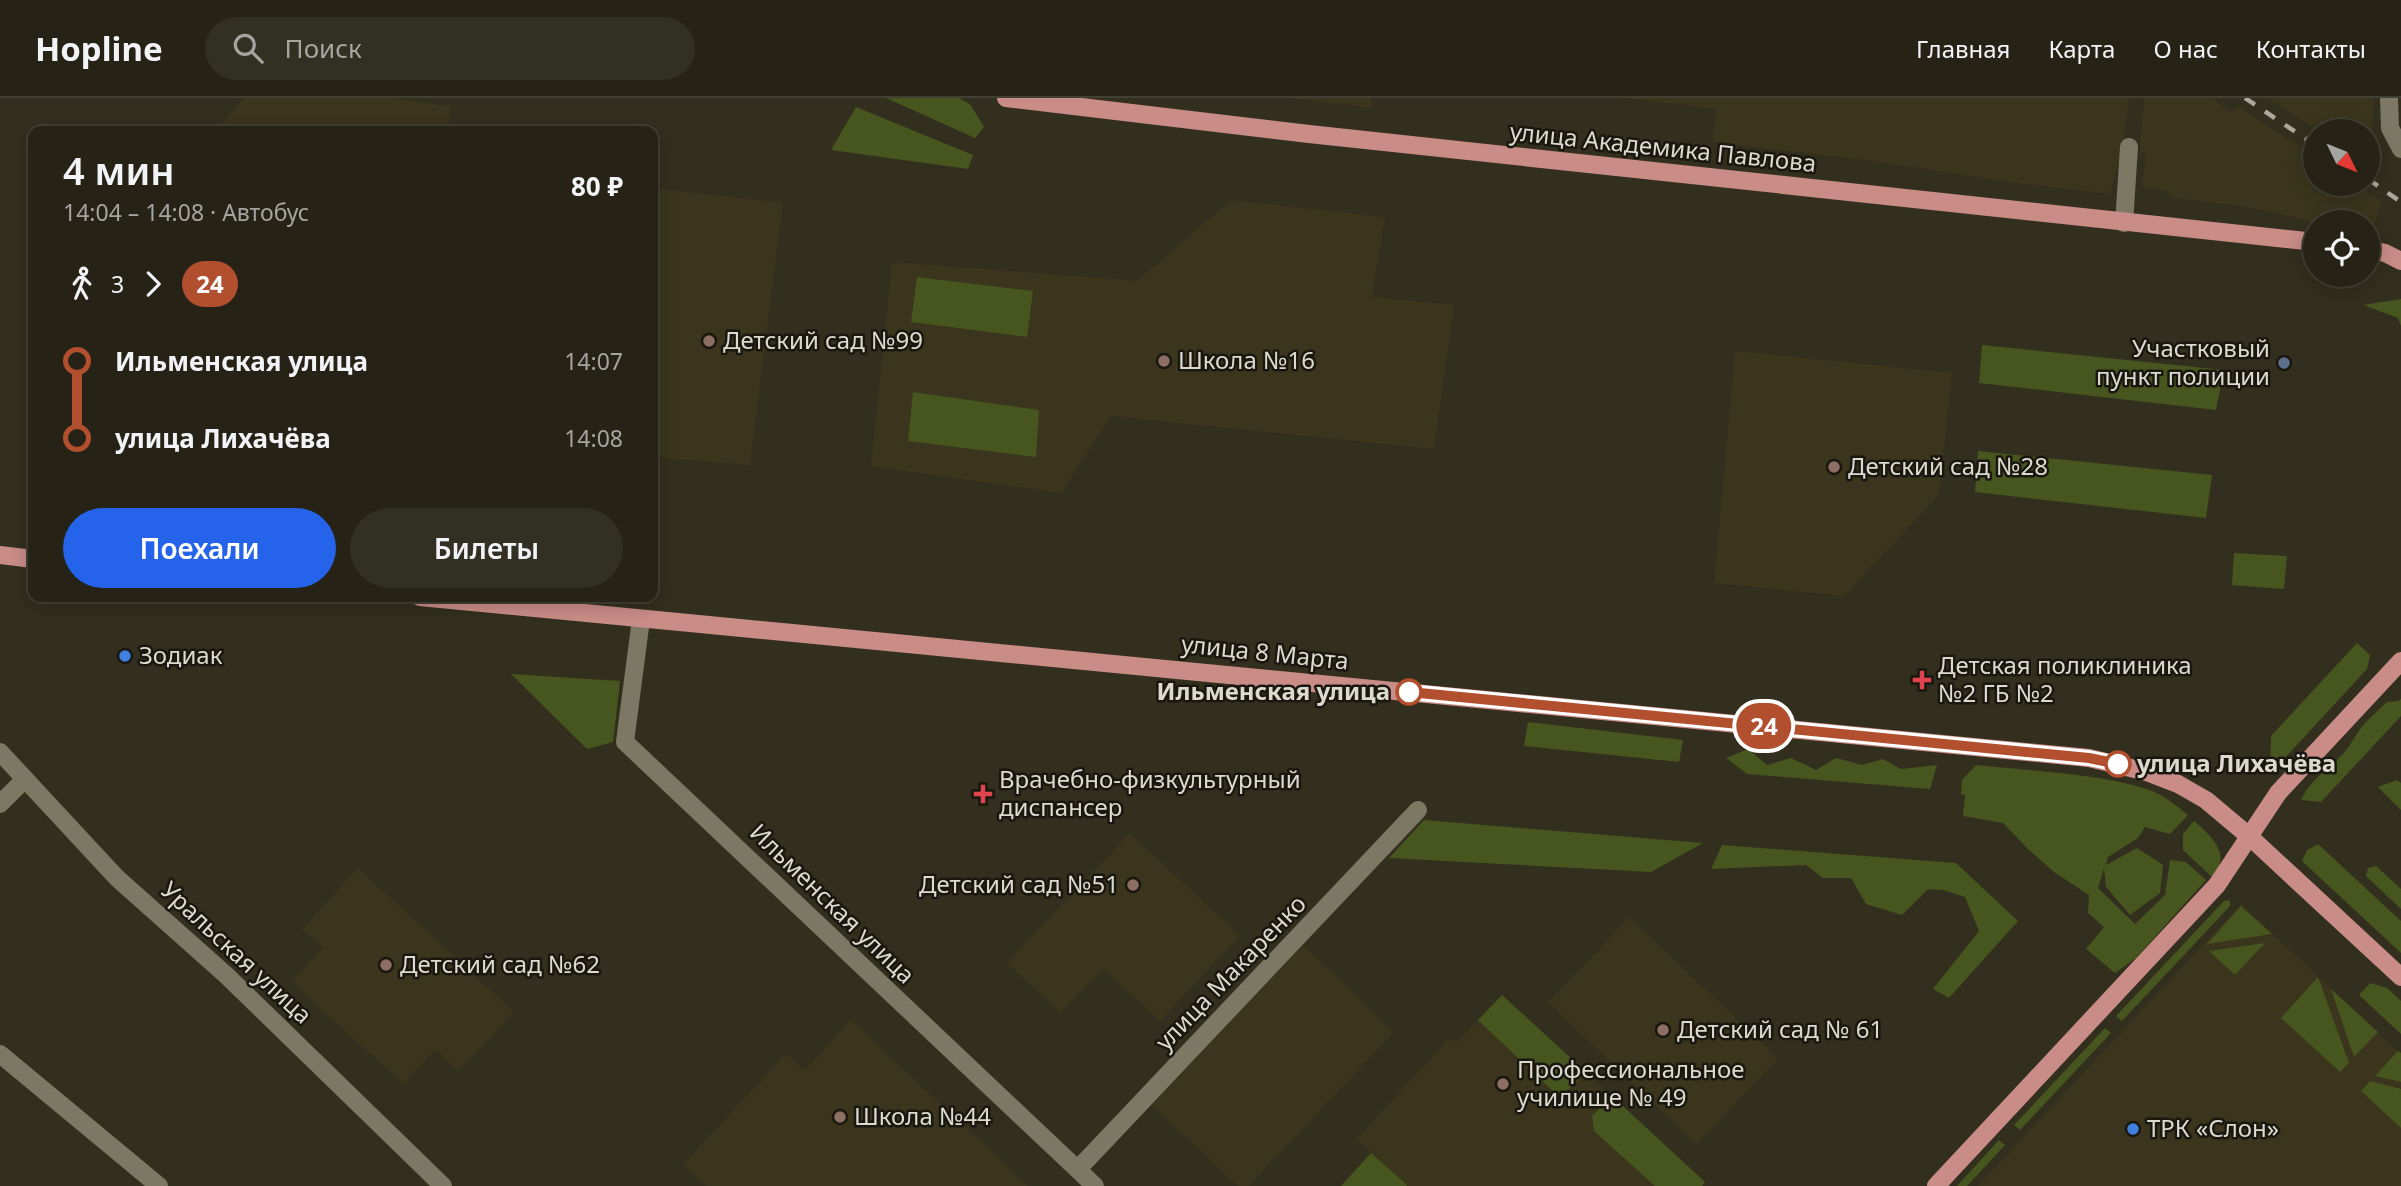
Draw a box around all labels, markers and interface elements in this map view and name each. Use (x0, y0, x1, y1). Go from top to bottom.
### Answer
search box (205, 17, 695, 80)
text: Hopline (35, 26, 163, 71)
icon: search (229, 29, 267, 67)
text: Поиск (285, 30, 362, 66)
text: Главная (1916, 32, 2010, 65)
text: Карта (2048, 32, 2115, 65)
text: О нас (2153, 32, 2218, 65)
text: Контакты (2256, 32, 2366, 65)
street label: улица Академика Павлова (1508, 114, 1818, 179)
north arrow (2303, 119, 2380, 196)
map controls (2303, 119, 2380, 287)
text: 4 мин (63, 144, 175, 196)
text: 80 ₽ (571, 168, 623, 204)
text: 14:04 – 14:08 · Автобус (63, 196, 309, 228)
button: locate (2303, 210, 2380, 287)
icon: walk (63, 265, 101, 303)
icon: forward (134, 265, 172, 303)
text: 24 (196, 267, 224, 300)
text: 3 (111, 268, 124, 300)
place label: Детский сад №99 (723, 323, 923, 356)
place label: Участковый пункт полиции (2096, 331, 2270, 392)
marker: Детский сад №99 (701, 333, 717, 349)
text: Ильменская улица (115, 343, 368, 379)
place label: Школа №16 (1178, 343, 1315, 376)
text: 14:07 (564, 345, 623, 377)
marker: Школа №16 (1156, 353, 1172, 369)
marker: Участковый пункт полиции (2276, 355, 2292, 371)
text: улица Лихачёва (115, 420, 331, 456)
text: 14:08 (564, 422, 623, 454)
place label: Детский сад №28 (1848, 449, 2048, 482)
marker: Детский сад №28 (1826, 459, 1842, 475)
button: Поехали (63, 508, 336, 588)
button: Билеты (350, 508, 623, 588)
street label: улица 8 Марта (1180, 626, 1351, 677)
place label: Зодиак (139, 638, 223, 671)
marker: Зодиак (117, 648, 133, 664)
place label: Детская поликлиника №2 ГБ №2 (1938, 648, 2192, 709)
marker: Детская поликлиника №2 ГБ №2 (1912, 670, 1932, 690)
place label: Ильменская улица (1157, 674, 1390, 707)
marker: Ильменская улица (1396, 679, 1422, 705)
line badge: 24 (1732, 703, 1796, 749)
text: 24 (1750, 709, 1778, 742)
place label: улица Лихачёва (2136, 746, 2336, 779)
marker: улица Лихачёва (2105, 751, 2131, 777)
place label: Врачебно-физкультурный диспансер (999, 762, 1301, 823)
marker: Врачебно-физкультурный диспансер (973, 784, 993, 804)
street label: Ильменская улица (743, 816, 923, 990)
place label: Детский сад №51 (919, 867, 1119, 900)
street label: Уральская улица (154, 873, 320, 1031)
marker: Детский сад №51 (1125, 877, 1141, 893)
street label: улица Макаренко (1147, 887, 1313, 1057)
place label: Детский сад №62 (400, 947, 600, 980)
marker: Детский сад №62 (378, 957, 394, 973)
place label: Детский сад № 61 (1677, 1012, 1883, 1045)
marker: Детский сад № 61 (1655, 1022, 1671, 1038)
place label: Профессиональное училище № 49 (1517, 1052, 1744, 1113)
marker: Профессиональное училище № 49 (1495, 1076, 1511, 1092)
place label: Школа №44 (854, 1099, 991, 1132)
marker: Школа №44 (832, 1109, 848, 1125)
place label: ТРК «Слон» (2147, 1111, 2279, 1144)
marker: ТРК «Слон» (2125, 1121, 2141, 1137)

